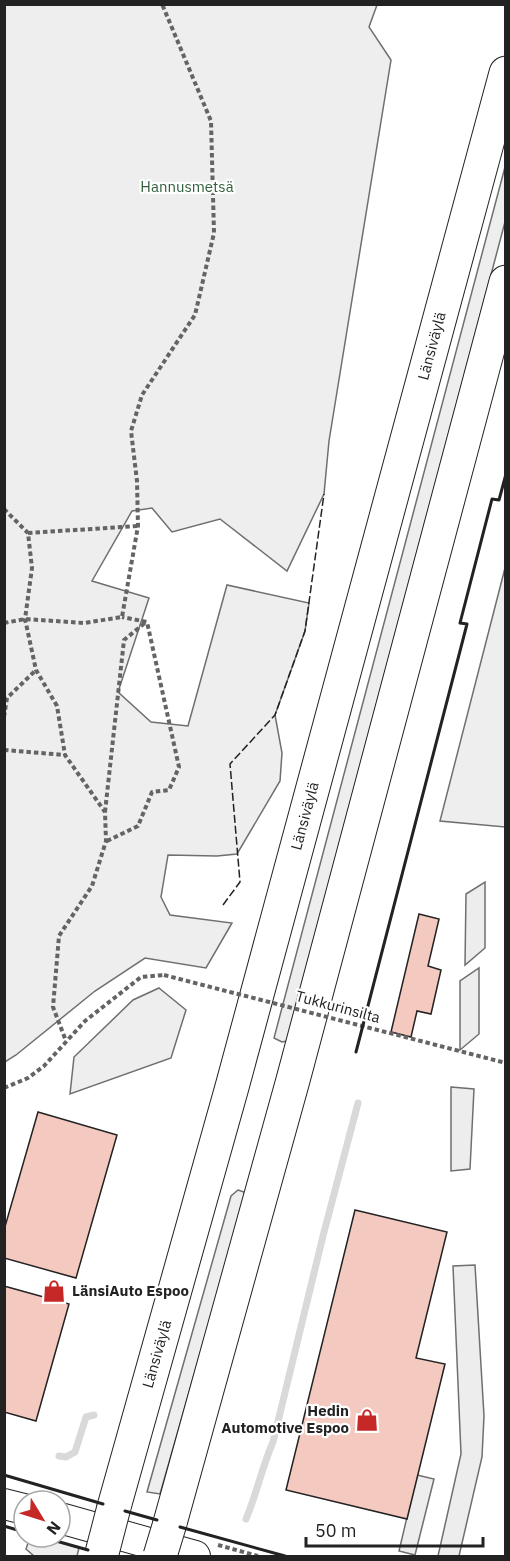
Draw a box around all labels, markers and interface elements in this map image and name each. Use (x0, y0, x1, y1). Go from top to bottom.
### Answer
park label: Hannusmetsä (140, 177, 234, 196)
street label: Länsiväylä (413, 310, 450, 382)
street label: Länsiväylä (286, 780, 323, 852)
street label: Tukkurinsilta (294, 986, 382, 1027)
shop icon: LänsiAuto Espoo (41, 1278, 67, 1304)
place label: LänsiAuto Espoo (72, 1281, 189, 1300)
street label: Länsiväylä (138, 1318, 175, 1390)
place label: Hedin Automotive Espoo (221, 1401, 349, 1437)
shop icon: Hedin Automotive Espoo (354, 1407, 380, 1433)
north arrow (12, 1489, 72, 1549)
scale bar (306, 1510, 483, 1548)
text: N (42, 1518, 65, 1539)
text: 50 m (315, 1519, 357, 1542)

